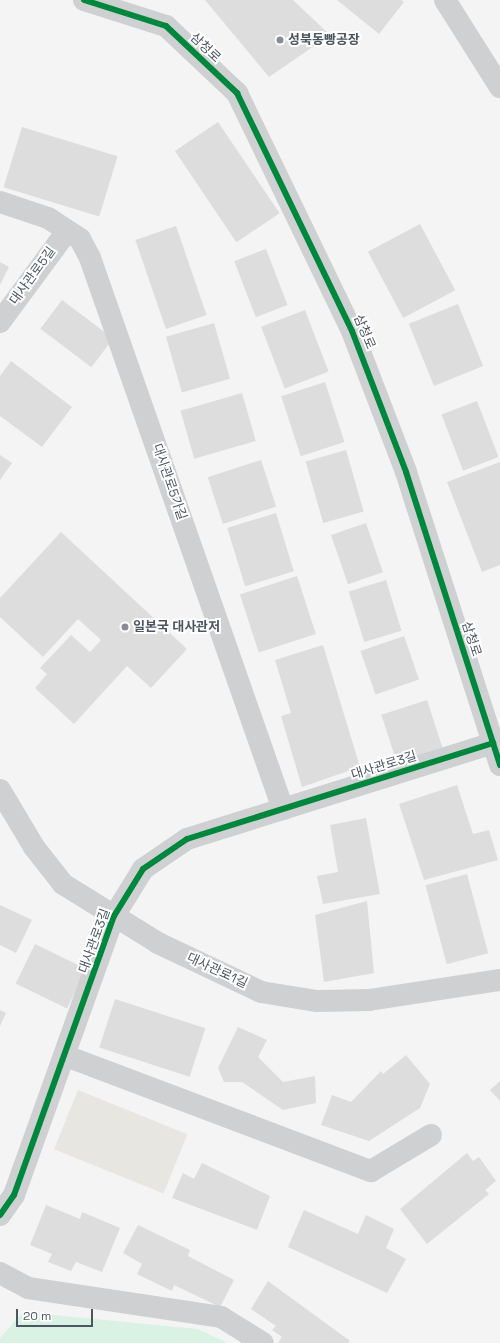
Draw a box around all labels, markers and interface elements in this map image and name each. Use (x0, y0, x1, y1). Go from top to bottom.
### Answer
street label: 삼청로 (187, 30, 223, 66)
place label: 성북동빵공장 (288, 32, 360, 48)
marker: 성북동빵공장 (275, 35, 285, 45)
street label: 대사관로5길 (7, 244, 59, 308)
street label: 삼청로 (350, 312, 378, 352)
street label: 대사관로5가길 (149, 442, 189, 522)
place label: 일본국 대사관저 (133, 619, 220, 635)
street label: 삼청로 (458, 620, 484, 658)
marker: 일본국 대사관저 (120, 622, 130, 632)
street label: 대사관로3길 (349, 749, 419, 783)
street label: 대사관로3길 (76, 907, 114, 975)
street label: 대사관로1길 (184, 950, 250, 992)
scale bar (18, 1301, 95, 1327)
text: 20 m (23, 1308, 51, 1324)

